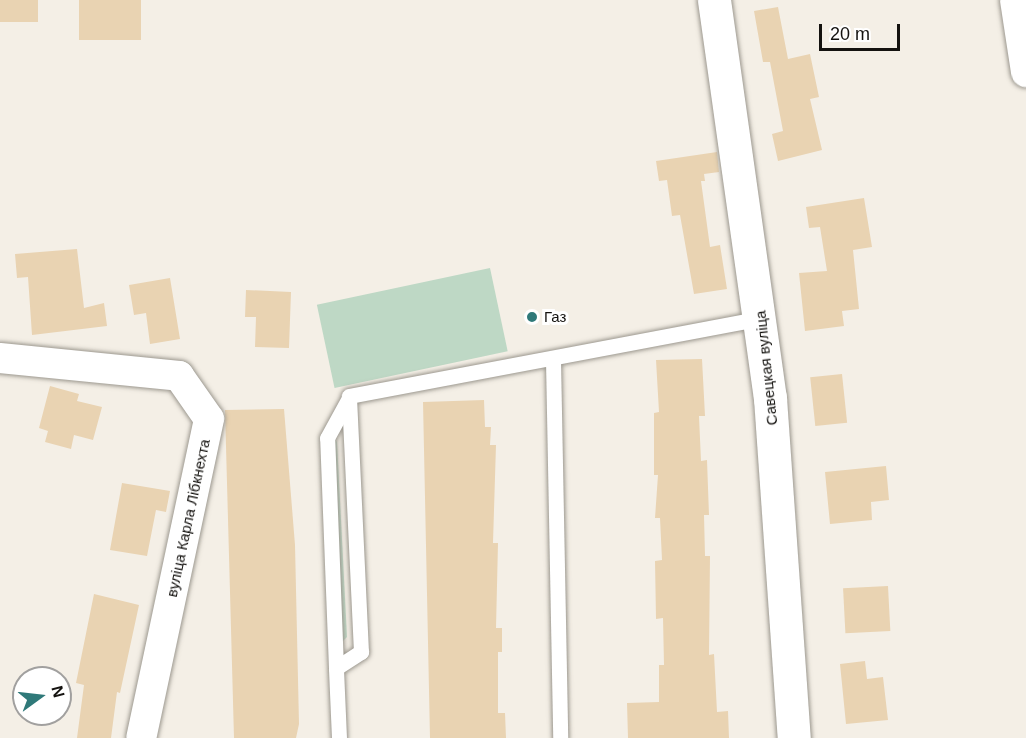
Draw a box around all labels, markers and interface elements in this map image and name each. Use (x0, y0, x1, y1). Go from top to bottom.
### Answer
scale bar (822, 12, 903, 50)
text: 20 m (830, 24, 870, 44)
place label: Газ (544, 308, 566, 326)
marker: Газ (525, 310, 539, 324)
street label: Савецкая вуліца (751, 310, 781, 426)
street label: вуліца Карла Лібкнехта (162, 437, 214, 599)
north arrow (12, 666, 72, 726)
text: N (48, 684, 68, 700)

